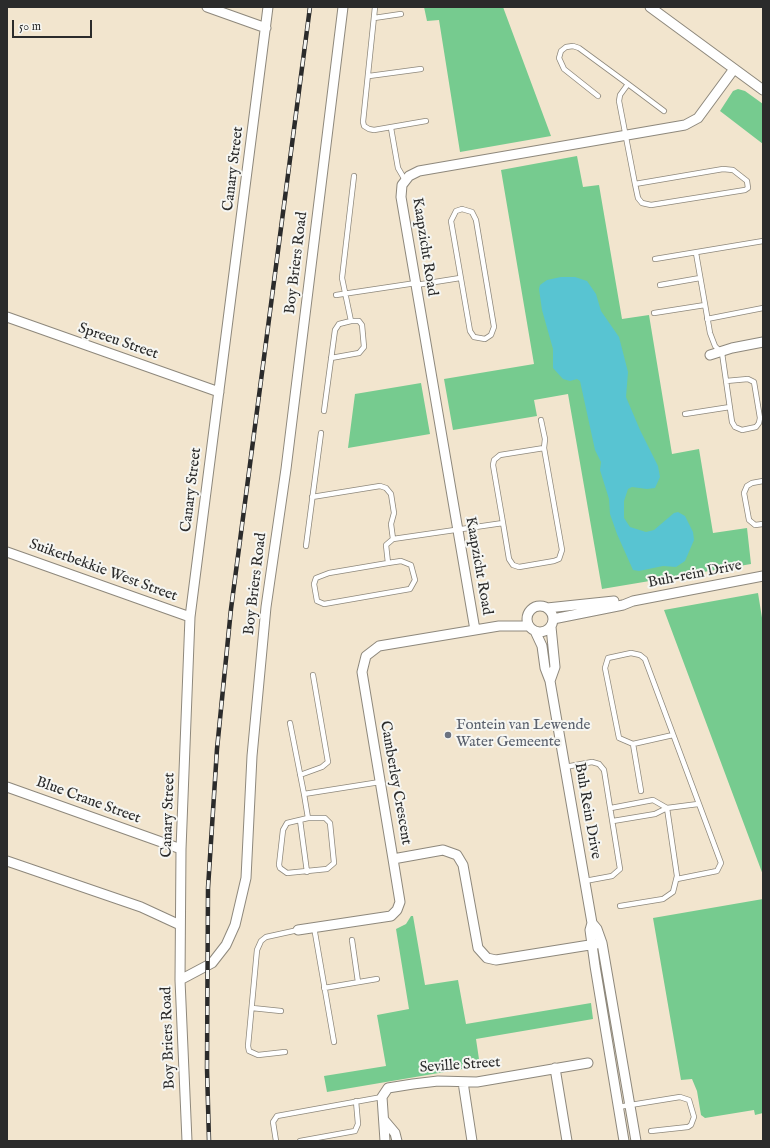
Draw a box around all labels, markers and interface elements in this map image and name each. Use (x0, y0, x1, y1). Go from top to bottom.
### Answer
scale bar (14, 12, 94, 38)
text: 50 m (19, 19, 41, 34)
street label: Canary Street (220, 126, 248, 212)
street label: Kaapzicht Road (407, 196, 441, 298)
street label: Boy Briers Road (282, 211, 312, 315)
street label: Spreeu Street (76, 320, 160, 364)
street label: Canary Street (178, 447, 206, 533)
street label: Kaapzicht Road (460, 515, 496, 617)
street label: Boy Briers Road (241, 532, 271, 636)
street label: Suikerbekkie West Street (27, 536, 179, 606)
street label: Buh-rein Drive (647, 557, 743, 593)
place label: Fontein van Lewende Water Gemeente (456, 717, 590, 752)
street label: Camberley Crescent (375, 720, 415, 846)
marker: Fontein van Lewende Water Gemeente (443, 730, 453, 740)
street label: Buh Rein Drive (570, 761, 604, 861)
street label: Canary Street (159, 772, 179, 858)
street label: Blue Crane Street (33, 774, 143, 828)
street label: Boy Briers Road (158, 986, 180, 1090)
street label: Seville Street (419, 1054, 501, 1078)

